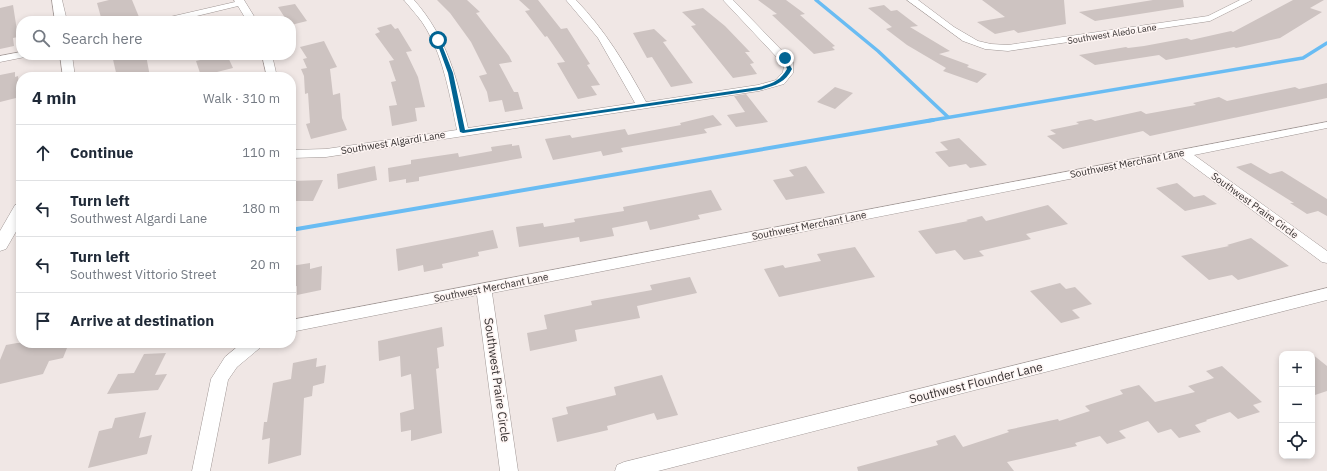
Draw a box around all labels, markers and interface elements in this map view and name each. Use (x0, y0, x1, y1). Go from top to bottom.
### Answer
search box (16, 16, 296, 60)
street label: Southwest Aledo Lane (1067, 21, 1157, 46)
icon: search (30, 27, 52, 49)
text: Search here (62, 29, 142, 48)
route start (429, 31, 447, 49)
route end (776, 49, 794, 67)
text: 4 min (32, 87, 76, 109)
text: Walk · 310 m (203, 90, 280, 107)
street label: Southwest Algardi Lane (340, 128, 447, 157)
icon: ahead (32, 142, 54, 164)
text: Continue (70, 143, 134, 162)
text: 110 m (242, 144, 280, 161)
street label: Southwest Merchant Lane (1069, 146, 1186, 181)
street label: Southwest Praire Circle (1209, 169, 1301, 242)
text: Turn left (70, 191, 130, 210)
icon: left (32, 198, 54, 220)
text: 180 m (242, 200, 280, 217)
street label: Southwest Merchant Lane (751, 208, 868, 243)
text: Southwest Algardi Lane (70, 210, 207, 227)
text: Turn left (70, 247, 130, 266)
icon: left (32, 254, 54, 276)
text: 20 m (250, 256, 280, 273)
text: Southwest Vittorio Street (70, 266, 216, 283)
street label: Southwest Merchant Lane (433, 270, 550, 305)
icon: arrive (32, 310, 54, 332)
text: Arrive at destination (70, 311, 214, 330)
street label: Southwest Praire Circle (481, 317, 514, 443)
map controls (1279, 351, 1315, 459)
button: + (1279, 351, 1315, 387)
street label: Southwest Flounder Lane (908, 359, 1045, 406)
button: − (1279, 387, 1315, 423)
button: locate (1279, 423, 1315, 459)

